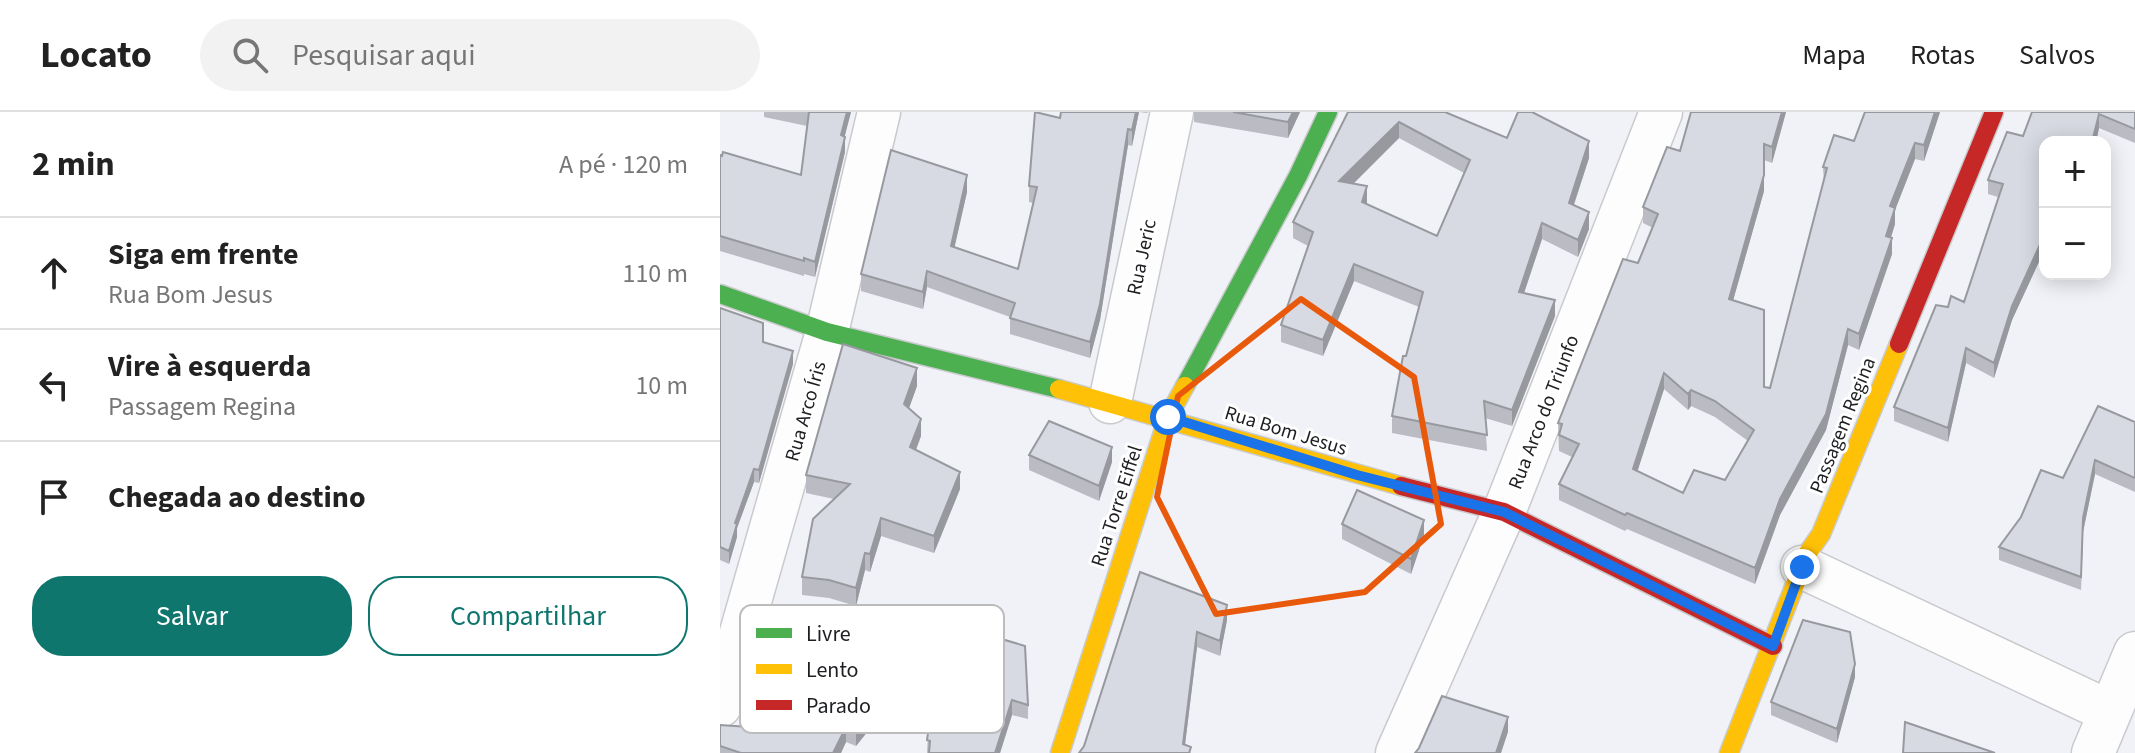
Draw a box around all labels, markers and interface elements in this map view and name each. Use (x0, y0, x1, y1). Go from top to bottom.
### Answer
search box (200, 19, 760, 91)
text: Locato (40, 28, 152, 82)
icon: search (228, 33, 272, 77)
text: Pesquisar aqui (292, 34, 476, 77)
text: Mapa (1802, 35, 1866, 75)
text: Rotas (1910, 35, 1975, 75)
text: Salvos (2019, 35, 2095, 75)
map controls (2039, 136, 2111, 280)
button: + (2039, 136, 2111, 208)
text: 2 min (32, 140, 115, 189)
text: A pé · 120 m (559, 146, 688, 183)
button: − (2039, 208, 2111, 280)
street label: Rua Jeric (1120, 217, 1164, 298)
text: Siga em frente (108, 233, 299, 276)
icon: ahead (32, 251, 76, 295)
text: 110 m (622, 255, 688, 292)
text: Rua Bom Jesus (108, 276, 273, 313)
street label: Rua Arco do Triunfo (1502, 331, 1586, 494)
text: Vire à esquerda (108, 345, 311, 388)
street label: Passagem Regina (1803, 353, 1883, 498)
street label: Rua Arco Íris (778, 358, 834, 465)
icon: left (32, 363, 76, 407)
text: 10 m (635, 367, 688, 404)
text: Passagem Regina (108, 388, 296, 425)
route start (1150, 399, 1186, 435)
street label: Rua Bom Jesus (1221, 399, 1350, 463)
street label: Rua Torre Eiffel (1084, 442, 1150, 571)
icon: arrive (32, 475, 76, 519)
text: Chegada ao destino (108, 476, 366, 519)
route end (1784, 549, 1820, 585)
button: Salvar (32, 576, 352, 656)
button: Compartilhar (368, 576, 688, 656)
legend (740, 605, 1004, 733)
text: Livre (806, 618, 851, 650)
text: Lento (806, 654, 858, 686)
text: Parado (806, 690, 871, 722)

